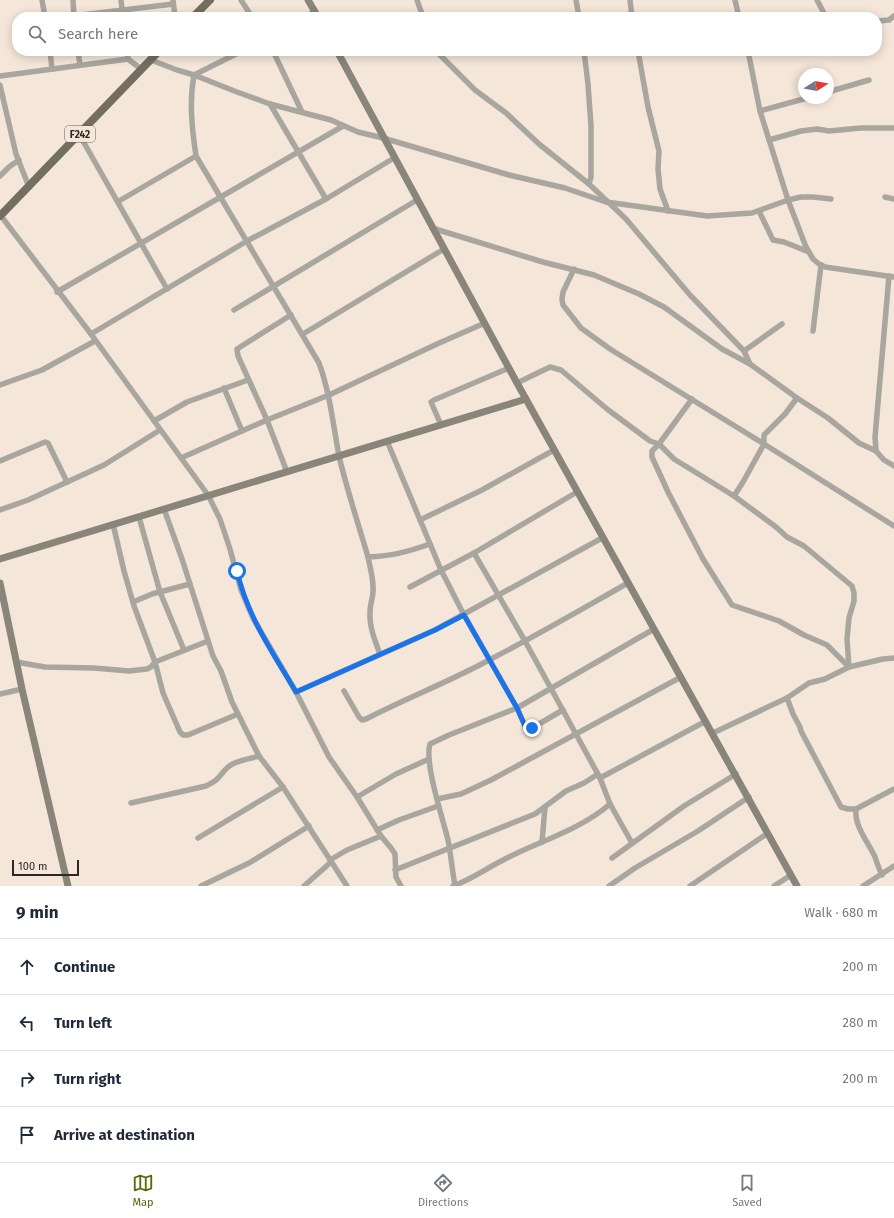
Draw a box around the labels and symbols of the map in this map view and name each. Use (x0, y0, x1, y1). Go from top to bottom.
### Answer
north arrow (798, 68, 834, 104)
road number: F242 (65, 126, 95, 142)
route start (228, 562, 246, 580)
route end (523, 719, 541, 737)
scale bar (12, 858, 79, 877)

